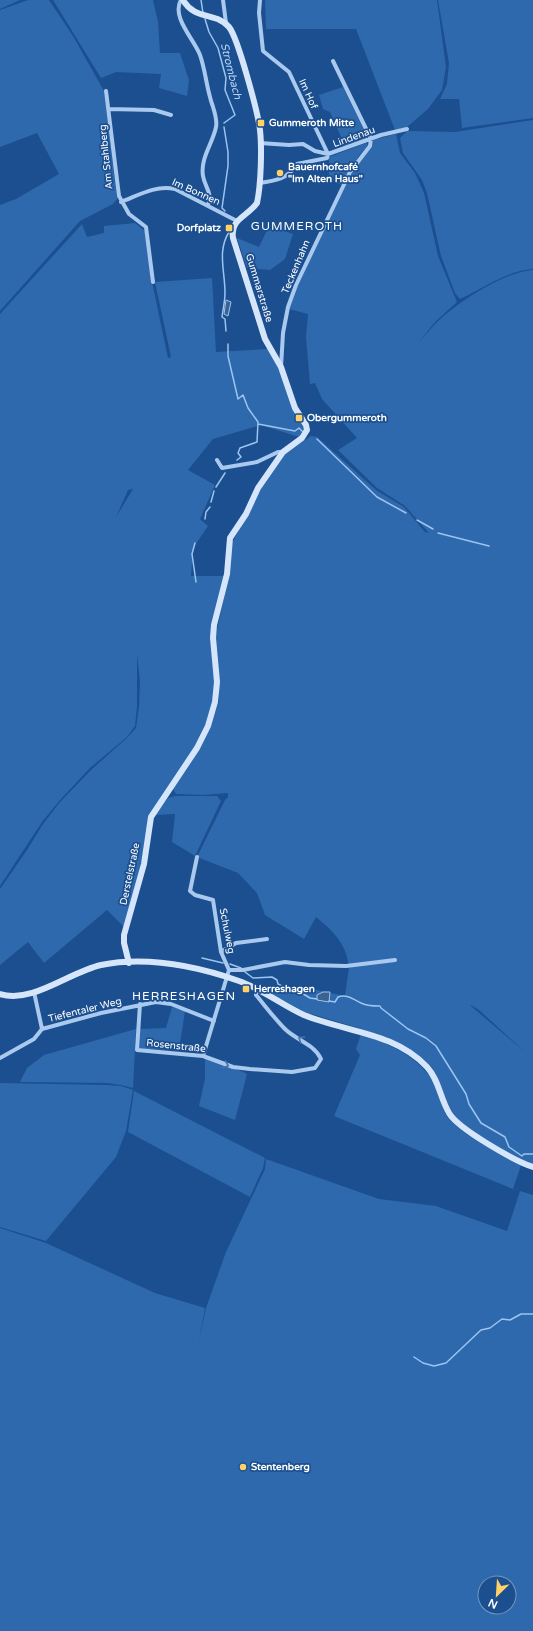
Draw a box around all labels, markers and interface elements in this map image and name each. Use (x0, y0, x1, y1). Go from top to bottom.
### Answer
water label: Strombach (218, 42, 244, 101)
street label: Im Hof (296, 77, 320, 111)
place label: Gummeroth Mitte (269, 117, 355, 129)
marker: Gummeroth Mitte (256, 118, 266, 128)
street label: Am Stahlberg (97, 124, 115, 190)
street label: Lindenau (331, 124, 377, 150)
place label: Bauernhofcafé "Im Alten Haus" (288, 161, 363, 185)
marker: Bauernhofcafé "Im Alten Haus" (275, 168, 285, 178)
street label: Im Bonnen (170, 176, 222, 208)
district label: GUMMEROTH (251, 219, 343, 233)
place label: Dorfplatz (177, 222, 221, 234)
marker: Dorfplatz (224, 223, 234, 233)
street label: Teckenhahn (279, 238, 313, 296)
street label: Gummarstraße (243, 252, 275, 324)
place label: Obergummeroth (307, 412, 387, 424)
marker: Obergummeroth (294, 413, 304, 423)
street label: Derstelstraße (118, 841, 143, 906)
street label: Schulweg (217, 907, 237, 955)
place label: Herreshagen (254, 983, 315, 995)
marker: Herreshagen (241, 984, 251, 994)
district label: HERRESHAGEN (132, 989, 236, 1003)
street label: Tiefentaler Weg (47, 995, 123, 1025)
street label: Rosenstraße (146, 1037, 207, 1055)
one-way arrow (298, 1037, 305, 1044)
one-way arrow (222, 1060, 229, 1068)
place label: Stentenberg (251, 1461, 310, 1473)
marker: Stentenberg (238, 1462, 248, 1472)
north arrow (477, 1575, 517, 1615)
text: N (486, 1596, 500, 1611)

